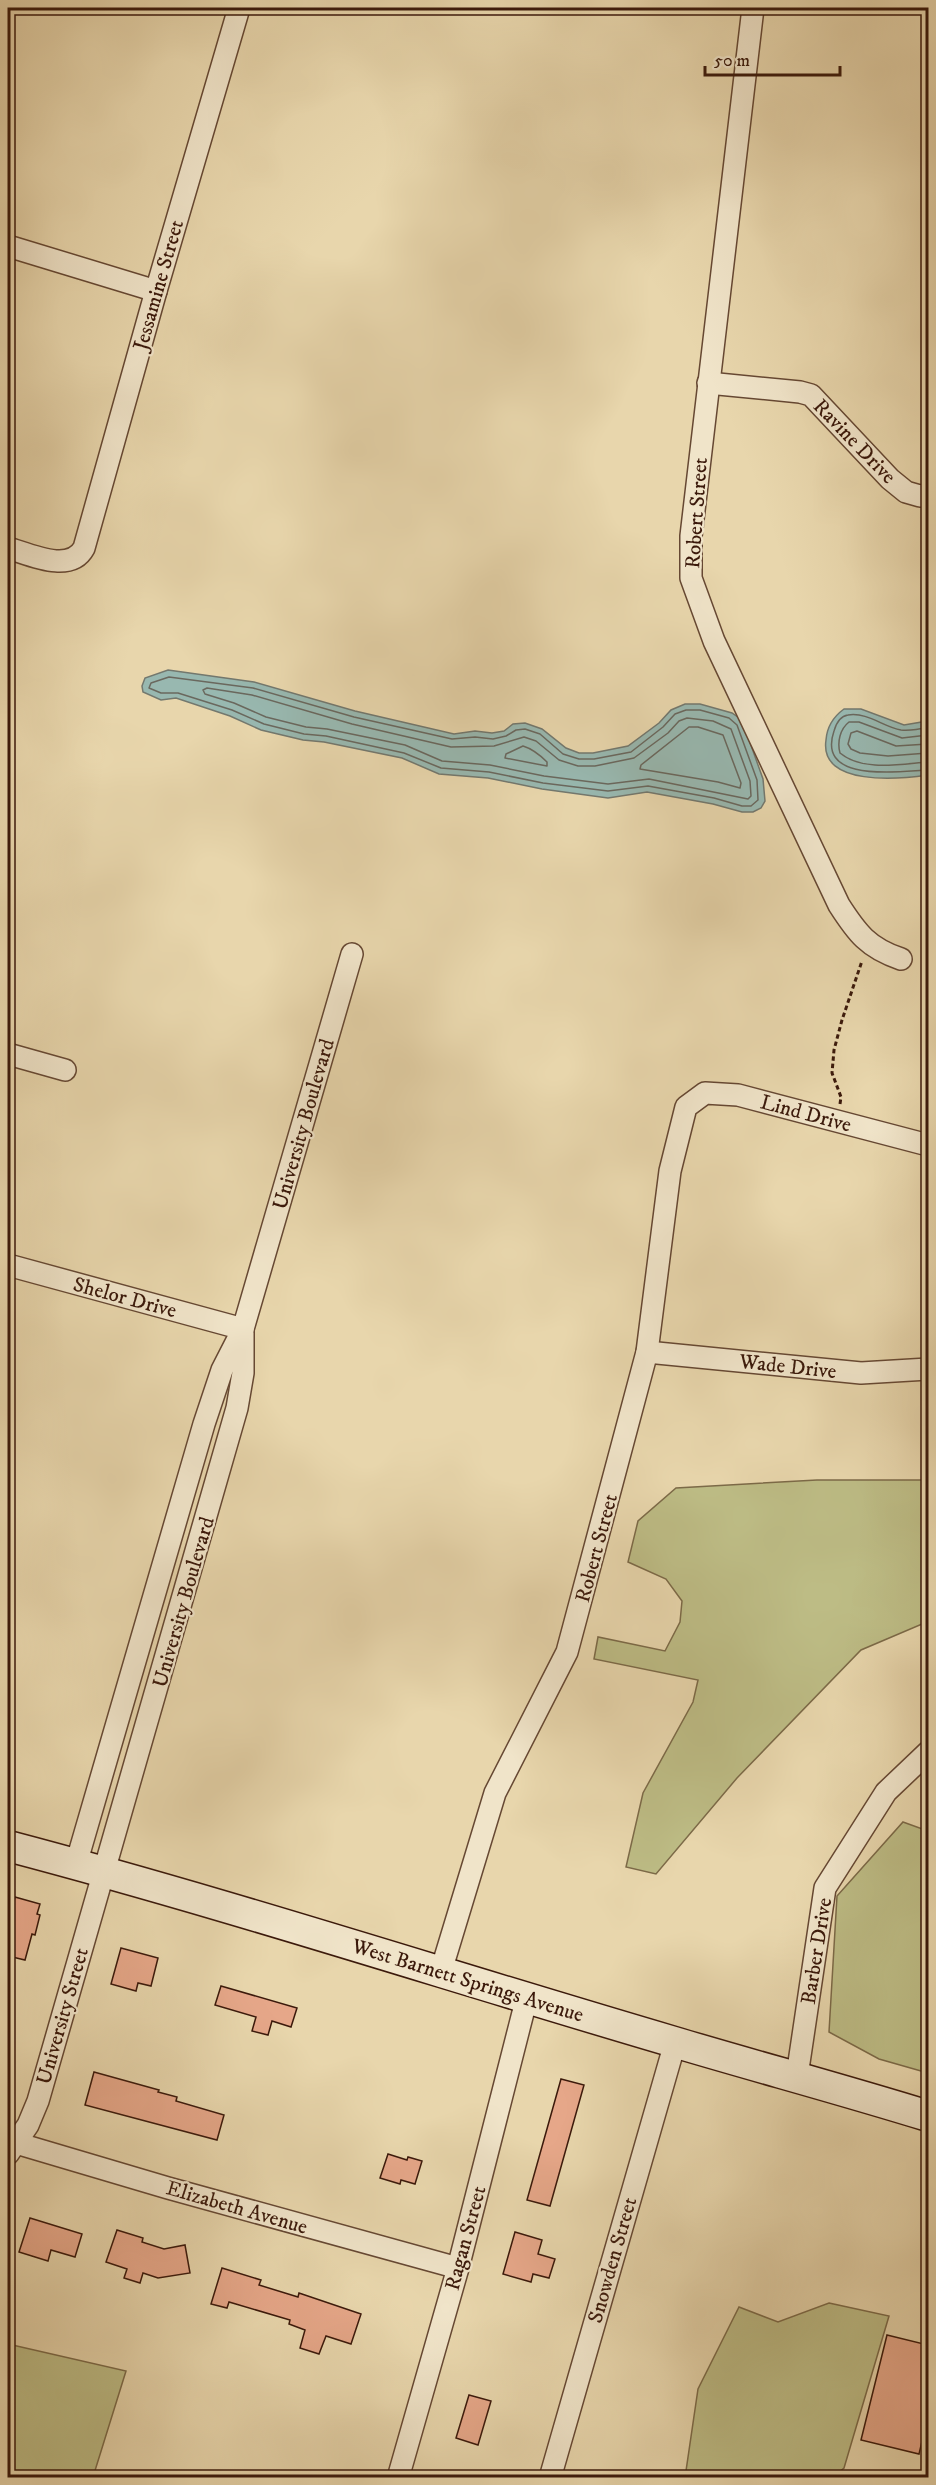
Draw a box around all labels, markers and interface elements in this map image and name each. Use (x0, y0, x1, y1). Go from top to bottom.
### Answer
scale bar (705, 39, 840, 77)
text: 50 m (714, 50, 750, 72)
street label: Jessamine Street (127, 217, 190, 355)
street label: Ravine Drive (807, 394, 901, 490)
street label: Robert Street (680, 456, 714, 570)
street label: University Boulevard (267, 1035, 341, 1213)
street label: Lind Drive (757, 1089, 854, 1139)
street label: Shelor Drive (70, 1272, 180, 1324)
street label: Wade Drive (737, 1349, 838, 1385)
street label: Robert Street (570, 1491, 624, 1605)
street label: University Boulevard (147, 1513, 221, 1691)
street label: Barber Drive (796, 1896, 838, 2006)
street label: West Barnett Springs Avenue (348, 1933, 587, 2029)
street label: University Street (31, 1945, 95, 2088)
street label: Elizabeth Avenue (163, 2175, 311, 2241)
street label: Ragan Street (440, 2183, 492, 2293)
street label: Snowden Street (583, 2194, 643, 2326)

